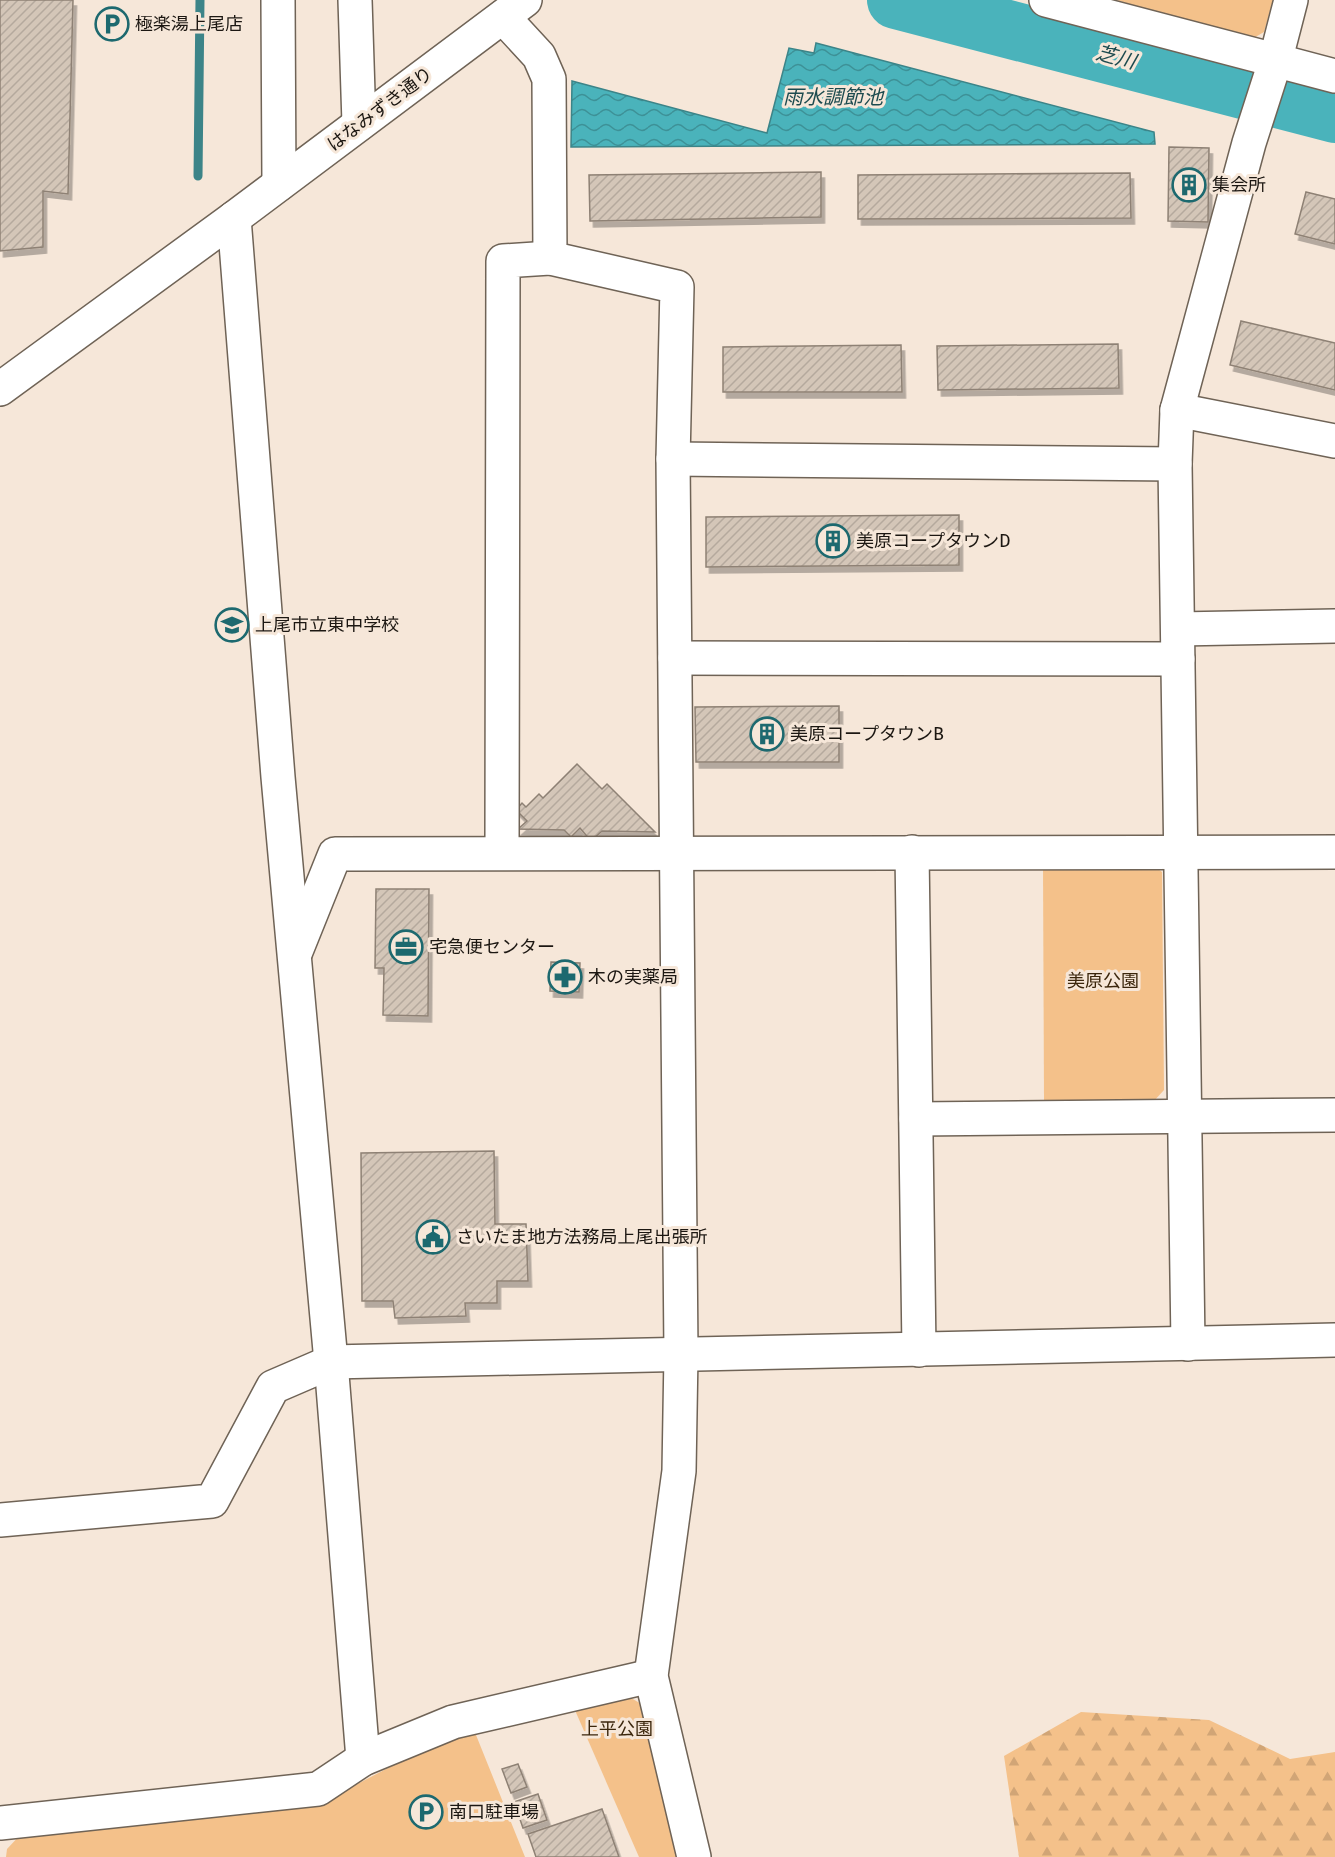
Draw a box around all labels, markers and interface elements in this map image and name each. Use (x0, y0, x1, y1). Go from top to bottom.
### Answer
parking icon: 極楽湯上尾店 (94, 6, 130, 42)
place label: 極楽湯上尾店 (135, 13, 243, 35)
water label: 芝川 (1094, 40, 1140, 74)
street label: はなみずき通り (323, 62, 437, 156)
water label: 雨水調節池 (783, 85, 885, 109)
building icon: 集会所 (1171, 167, 1207, 203)
place label: 集会所 (1212, 174, 1266, 196)
building icon: 美原コープタウンD (815, 523, 851, 559)
place label: 美原コープタウンD (856, 530, 1011, 552)
school or university icon: 上尾市立東中学校 (214, 607, 250, 643)
place label: 上尾市立東中学校 (255, 614, 399, 636)
building icon: 美原コープタウンB (749, 716, 785, 752)
place label: 美原コープタウンB (790, 723, 944, 745)
office icon: 宅急便センター (388, 929, 424, 965)
place label: 宅急便センター (429, 936, 555, 958)
pharmacy icon: 木の実薬局 (547, 959, 583, 995)
place label: 木の実薬局 (588, 966, 678, 988)
park label: 美原公園 (1067, 970, 1139, 992)
public building icon: さいたま地方法務局上尾出張所 (415, 1219, 451, 1255)
place label: さいたま地方法務局上尾出張所 (456, 1226, 707, 1248)
park label: 上平公園 (581, 1718, 653, 1740)
parking icon: 南口駐車場 (408, 1794, 444, 1830)
place label: 南口駐車場 (449, 1801, 539, 1823)

